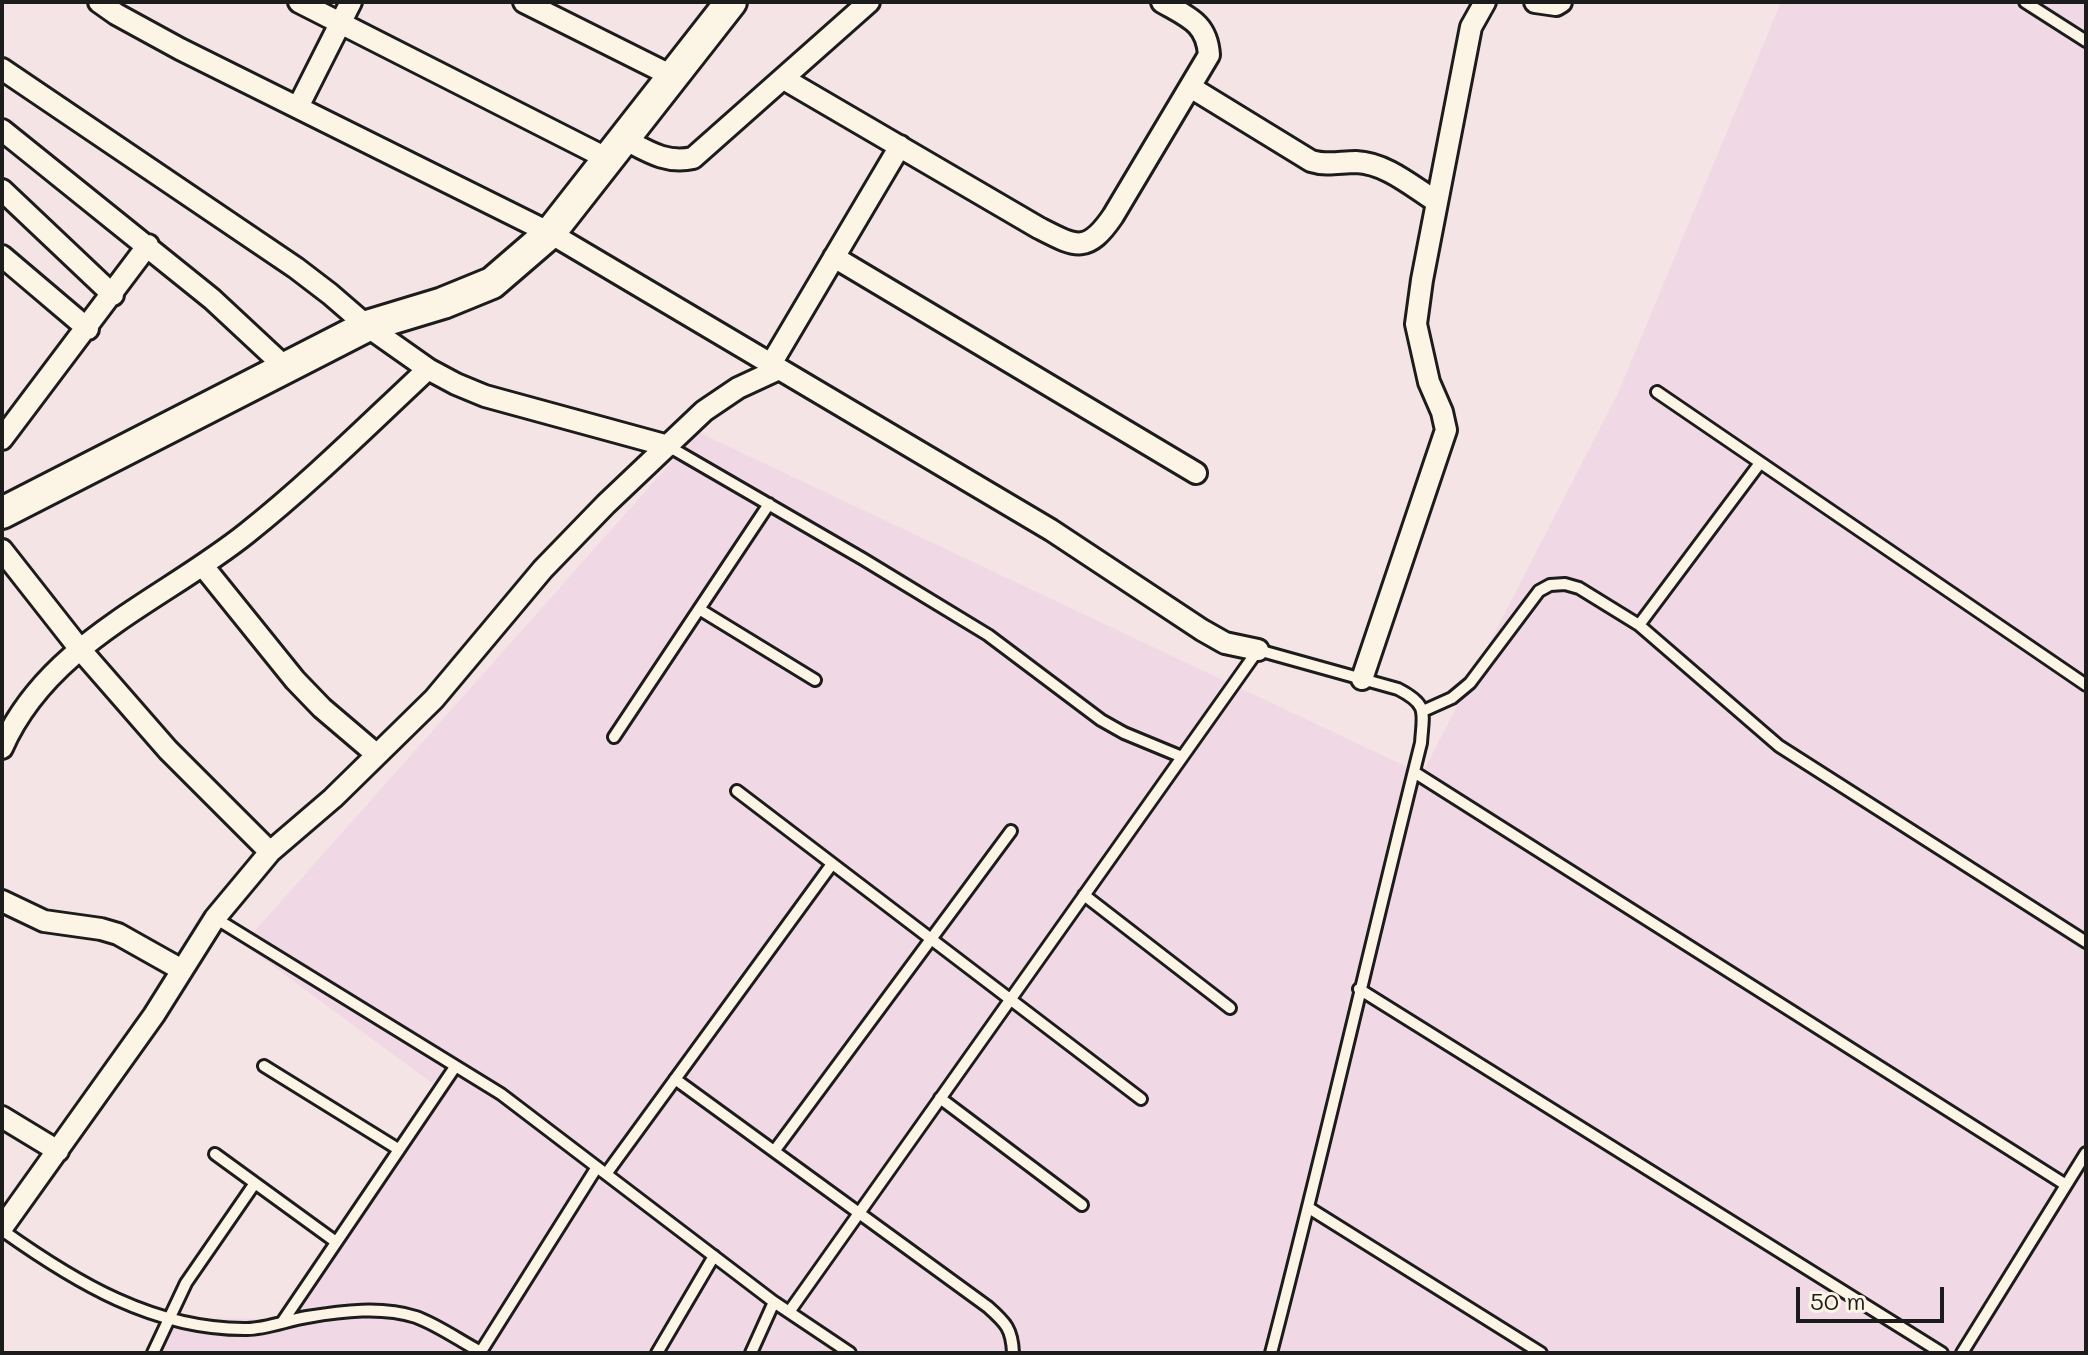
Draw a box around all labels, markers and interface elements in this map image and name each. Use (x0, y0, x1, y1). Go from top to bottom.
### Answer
scale bar (1800, 1271, 1948, 1321)
text: 50 m (1810, 1285, 1866, 1316)

